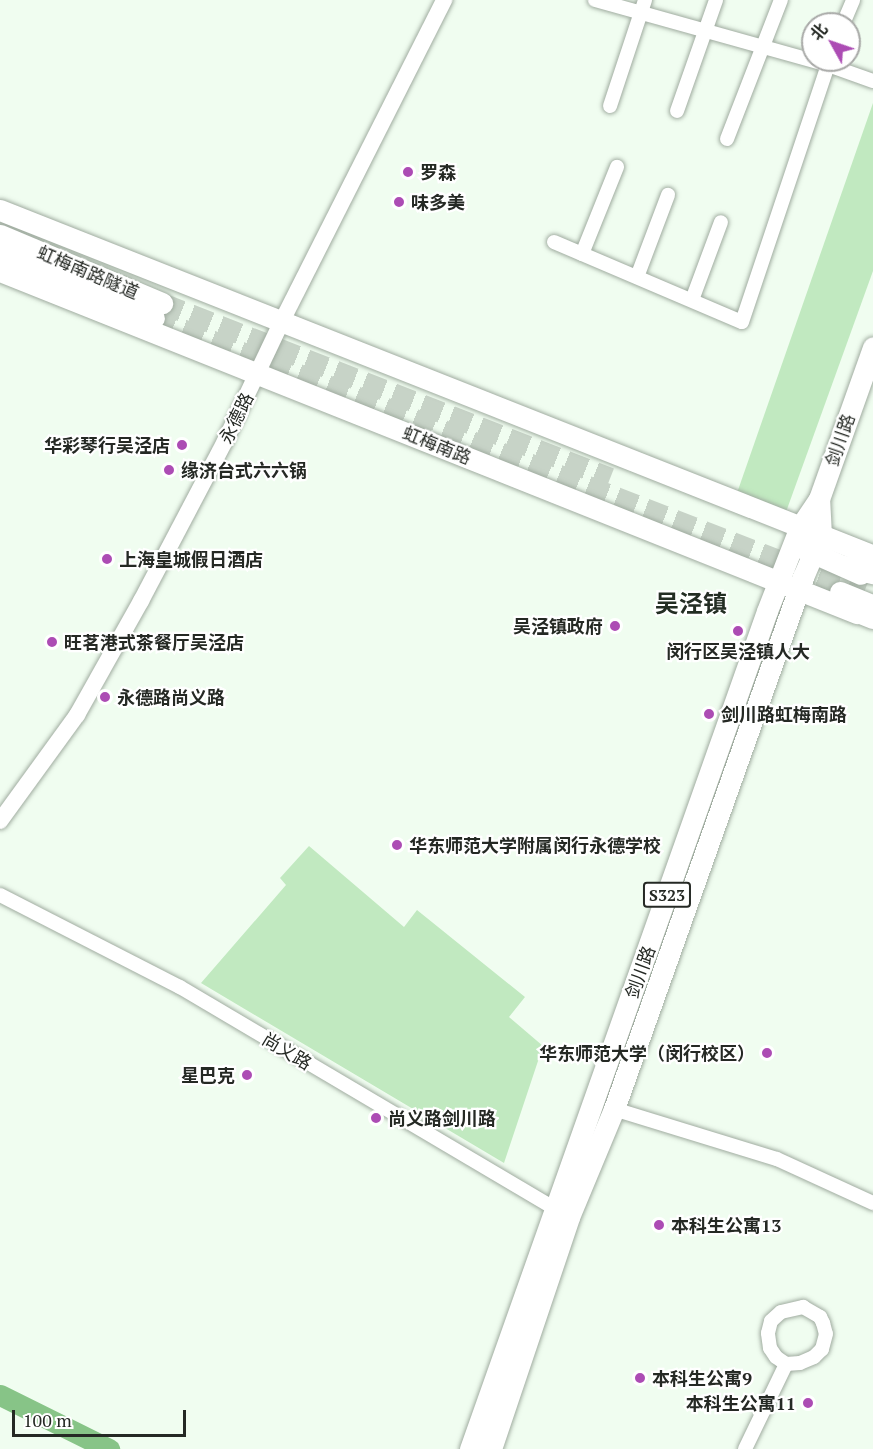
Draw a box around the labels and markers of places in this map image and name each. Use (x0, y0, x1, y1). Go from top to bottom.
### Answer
place label: 罗森 (420, 161, 456, 183)
marker: 罗森 (401, 165, 415, 179)
place label: 味多美 (411, 191, 465, 213)
marker: 味多美 (392, 195, 406, 209)
place label: 华彩琴行吴泾店 (44, 434, 170, 456)
marker: 华彩琴行吴泾店 (175, 438, 189, 452)
place label: 缘济台式六六锅 (181, 459, 307, 481)
marker: 缘济台式六六锅 (162, 463, 176, 477)
place label: 上海皇城假日酒店 (119, 548, 263, 570)
marker: 上海皇城假日酒店 (100, 552, 114, 566)
place label: 吴泾镇政府 (513, 615, 603, 637)
marker: 吴泾镇政府 (608, 619, 622, 633)
marker: 闵行区吴泾镇人大 (731, 624, 745, 638)
place label: 旺茗港式茶餐厅吴泾店 (64, 631, 244, 653)
marker: 旺茗港式茶餐厅吴泾店 (45, 635, 59, 649)
place label: 闵行区吴泾镇人大 (666, 640, 810, 662)
place label: 永德路尚义路 (117, 686, 225, 708)
marker: 永德路尚义路 (98, 690, 112, 704)
place label: 剑川路虹梅南路 (721, 703, 847, 725)
marker: 剑川路虹梅南路 (702, 707, 716, 721)
place label: 华东师范大学附属闵行永德学校 (409, 834, 661, 856)
marker: 华东师范大学附属闵行永德学校 (390, 838, 404, 852)
place label: 华东师范大学（闵行校区） (539, 1042, 755, 1064)
marker: 华东师范大学（闵行校区） (760, 1046, 774, 1060)
place label: 星巴克 (181, 1064, 235, 1086)
marker: 星巴克 (240, 1068, 254, 1082)
place label: 尚义路剑川路 (388, 1107, 496, 1129)
marker: 尚义路剑川路 (369, 1111, 383, 1125)
place label: 本科生公寓13 (671, 1214, 781, 1236)
marker: 本科生公寓13 (652, 1218, 666, 1232)
place label: 本科生公寓9 (652, 1367, 752, 1389)
marker: 本科生公寓9 (633, 1371, 647, 1385)
place label: 本科生公寓11 (686, 1392, 796, 1414)
marker: 本科生公寓11 (801, 1396, 815, 1410)

